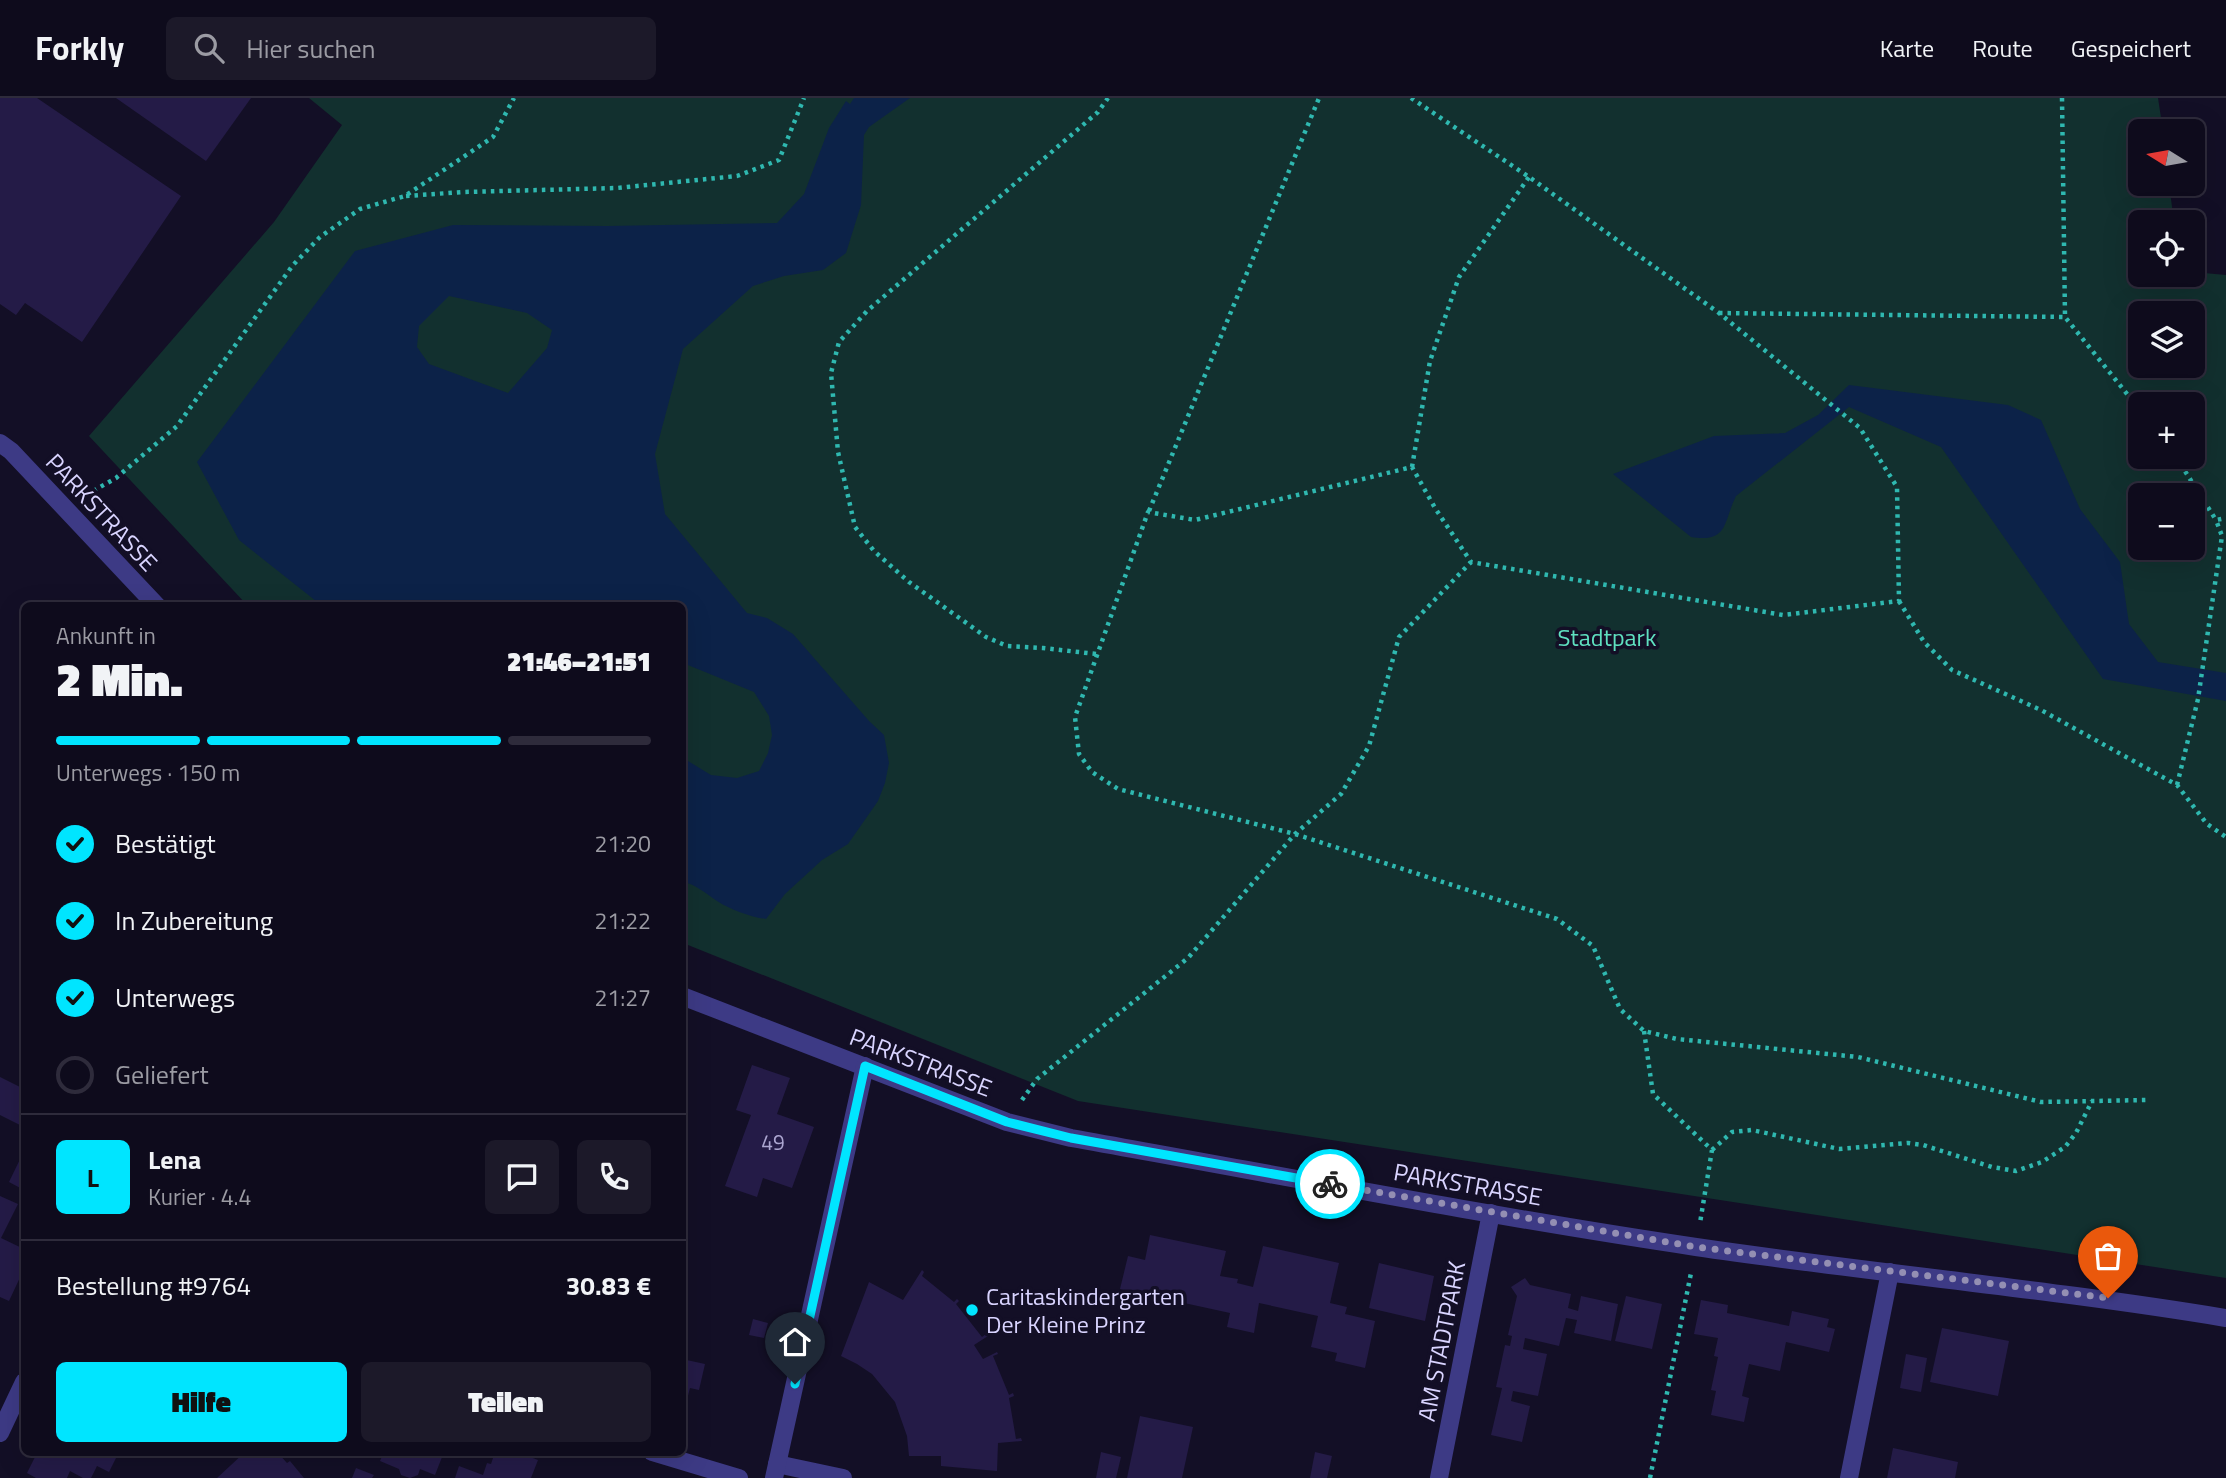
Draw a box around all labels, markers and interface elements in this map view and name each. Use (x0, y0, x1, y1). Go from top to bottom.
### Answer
search box (166, 17, 656, 80)
text: Forkly (35, 23, 124, 73)
icon: search (190, 29, 228, 67)
text: Hier suchen (246, 29, 376, 68)
text: Karte (1880, 30, 1934, 66)
text: Route (1972, 30, 2033, 66)
text: Gespeichert (2071, 30, 2191, 66)
north arrow (2128, 119, 2205, 196)
map controls (2128, 119, 2205, 560)
button: locate (2128, 210, 2205, 287)
button: layers (2128, 301, 2205, 378)
button: + (2128, 392, 2205, 469)
street label: PARKSTRASSE (38, 445, 166, 579)
button: − (2128, 483, 2205, 560)
text: Ankunft in (56, 618, 156, 653)
park label: Stadtpark (1558, 619, 1657, 655)
text: 21:46–21:51 (507, 642, 651, 681)
text: 2 Min. (56, 644, 183, 714)
text: Unterwegs · 150 m (56, 755, 240, 790)
text: Bestätigt (115, 824, 216, 863)
icon: check (56, 825, 94, 863)
text: 21:20 (594, 826, 651, 861)
text: In Zubereitung (115, 901, 273, 940)
icon: check (56, 902, 94, 940)
text: 21:22 (594, 903, 651, 938)
text: Unterwegs (115, 978, 235, 1017)
icon: check (56, 979, 94, 1017)
text: 21:27 (594, 980, 651, 1015)
street label: PARKSTRASSE (845, 1018, 997, 1106)
text: Geliefert (115, 1055, 209, 1094)
house number: 49 (761, 1126, 785, 1158)
text: Lena (148, 1140, 201, 1179)
button: chat (485, 1140, 559, 1214)
button: phone (577, 1140, 651, 1214)
courier (1295, 1149, 1365, 1219)
street label: PARKSTRASSE (1391, 1153, 1545, 1215)
text: L (87, 1158, 99, 1197)
icon: bike (1311, 1165, 1349, 1203)
text: Kurier · 4.4 (148, 1179, 251, 1214)
pin (2078, 1226, 2138, 1298)
icon: bag (2089, 1237, 2127, 1275)
street label: AM STADTPARK (1408, 1258, 1474, 1424)
text: Bestellung #9764 (56, 1266, 251, 1305)
text: 30.83 € (566, 1266, 651, 1305)
place label: Caritaskindergarten Der Kleine Prinz (986, 1278, 1185, 1342)
marker: Caritaskindergarten Der Kleine Prinz (964, 1302, 980, 1318)
pin (765, 1312, 825, 1384)
icon: home (776, 1323, 814, 1361)
button: Hilfe (56, 1362, 347, 1442)
button: Teilen (361, 1362, 651, 1442)

